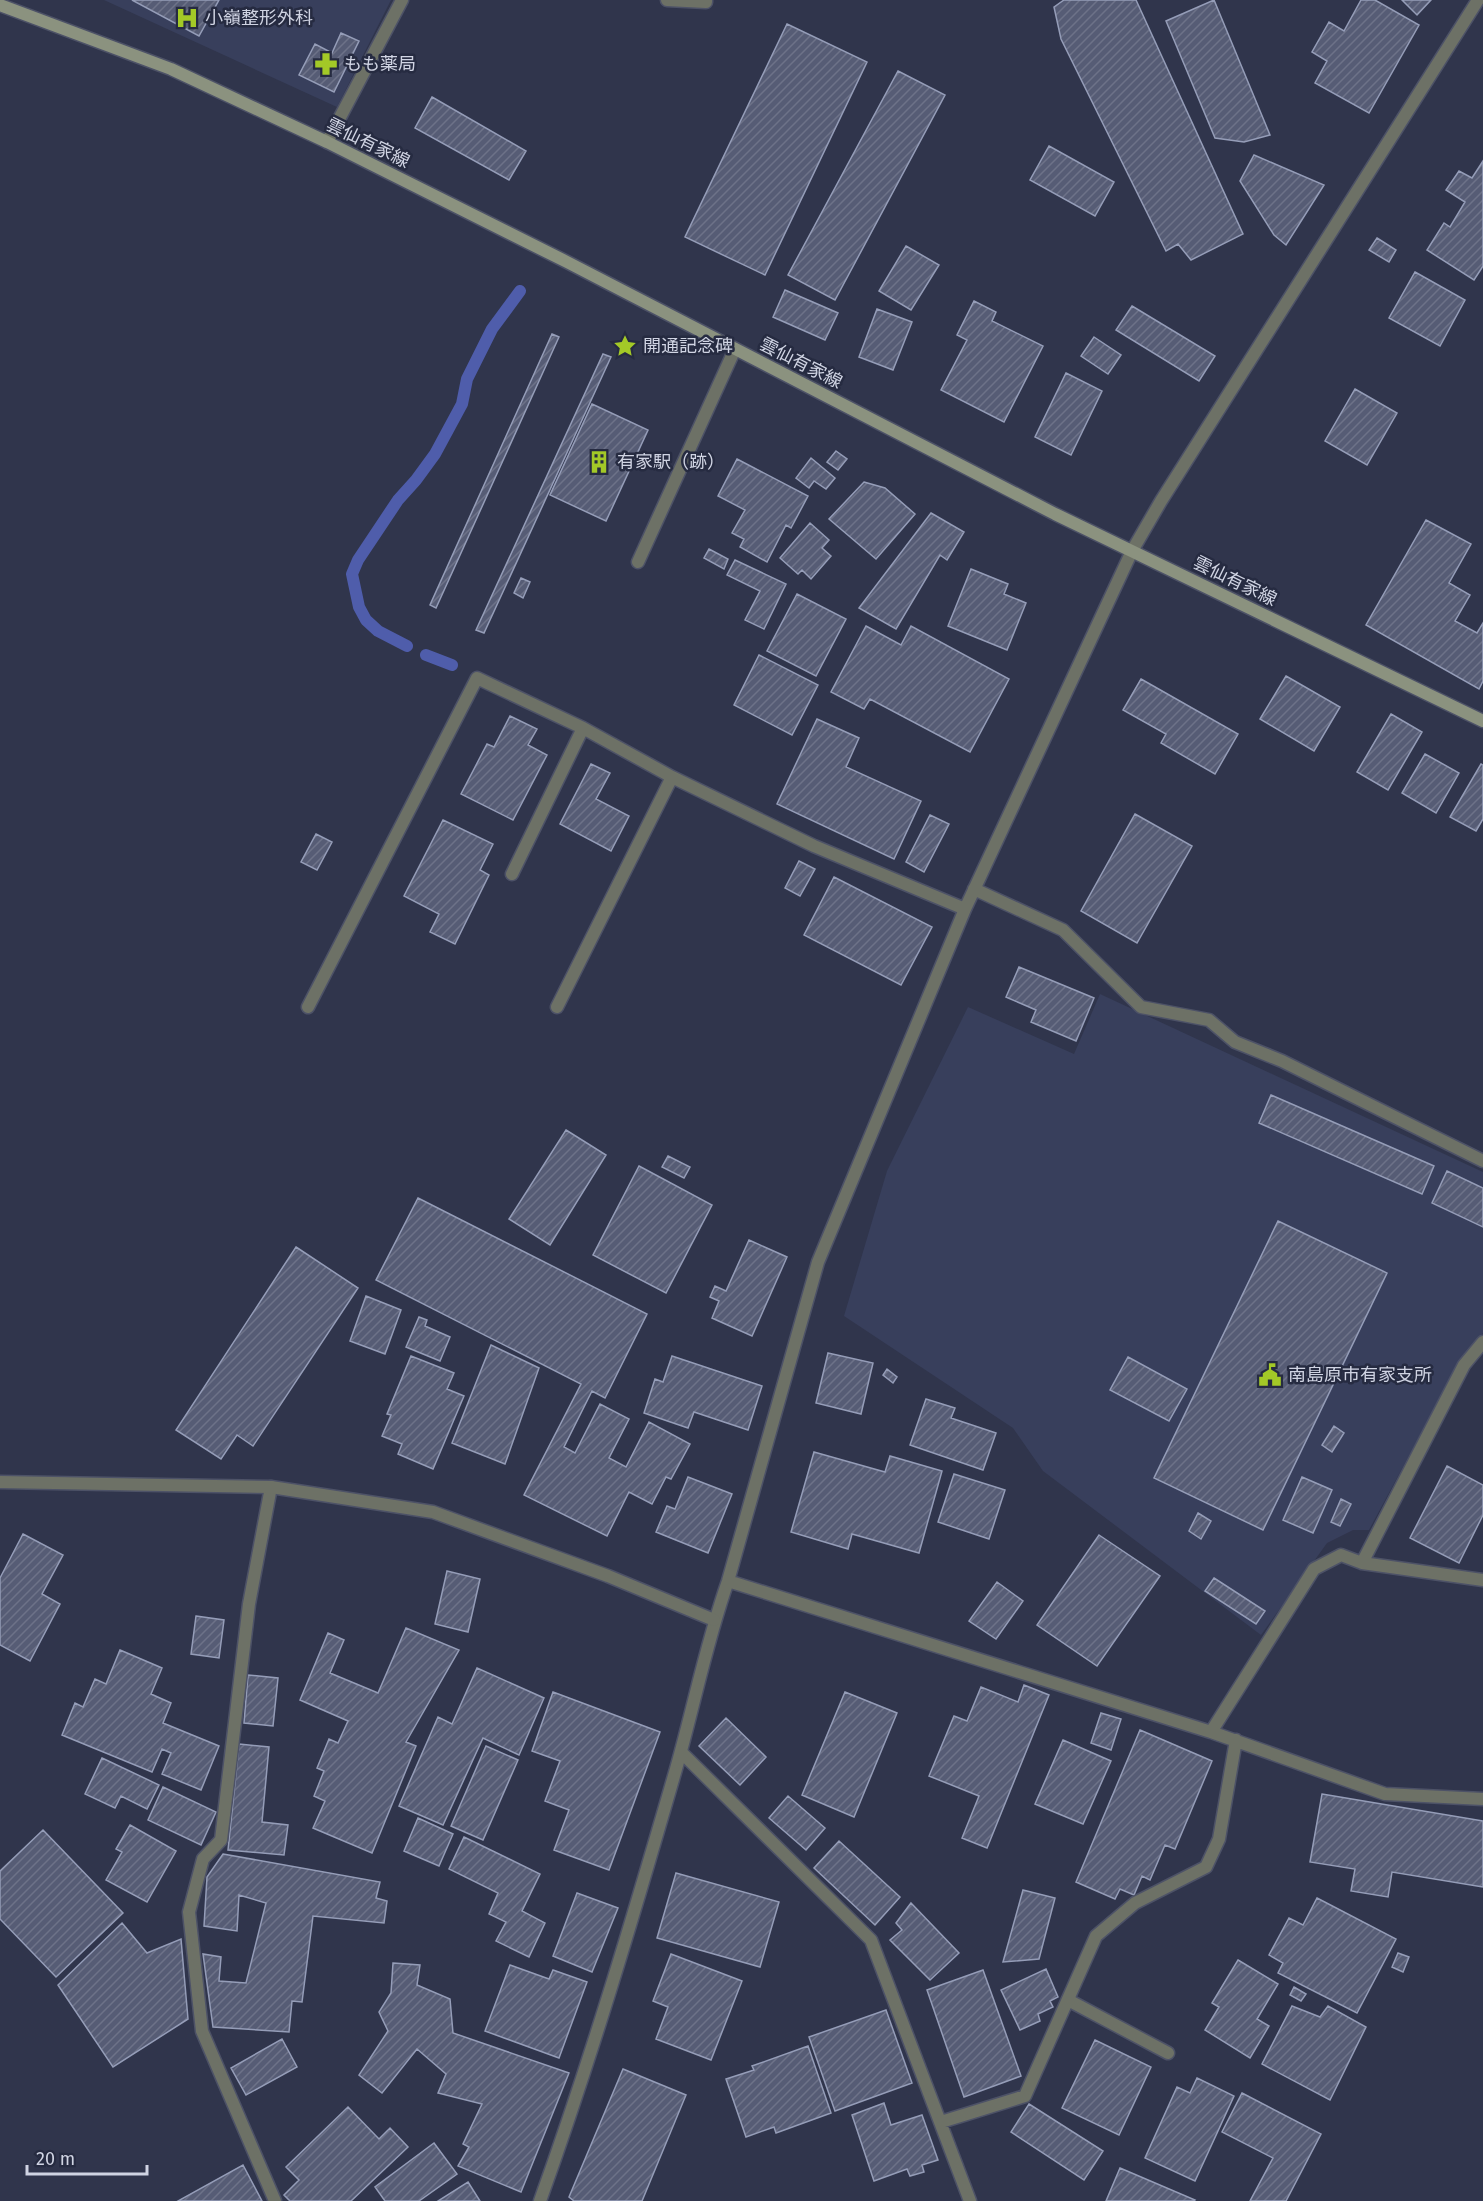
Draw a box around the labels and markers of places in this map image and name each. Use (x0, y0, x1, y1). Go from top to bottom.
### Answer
hospital icon: 小嶺整形外科 (174, 5, 200, 31)
place label: 小嶺整形外科 (205, 7, 313, 29)
pharmacy icon: もも薬局 (313, 51, 339, 77)
place label: もも薬局 (344, 53, 416, 75)
place icon: 開通記念碑 (612, 333, 638, 359)
place label: 開通記念碑 (643, 335, 733, 357)
building icon: 有家駅（跡） (586, 449, 612, 475)
place label: 有家駅（跡） (617, 451, 725, 473)
public building icon: 南島原市有家支所 (1257, 1362, 1283, 1388)
place label: 南島原市有家支所 (1288, 1364, 1432, 1386)

